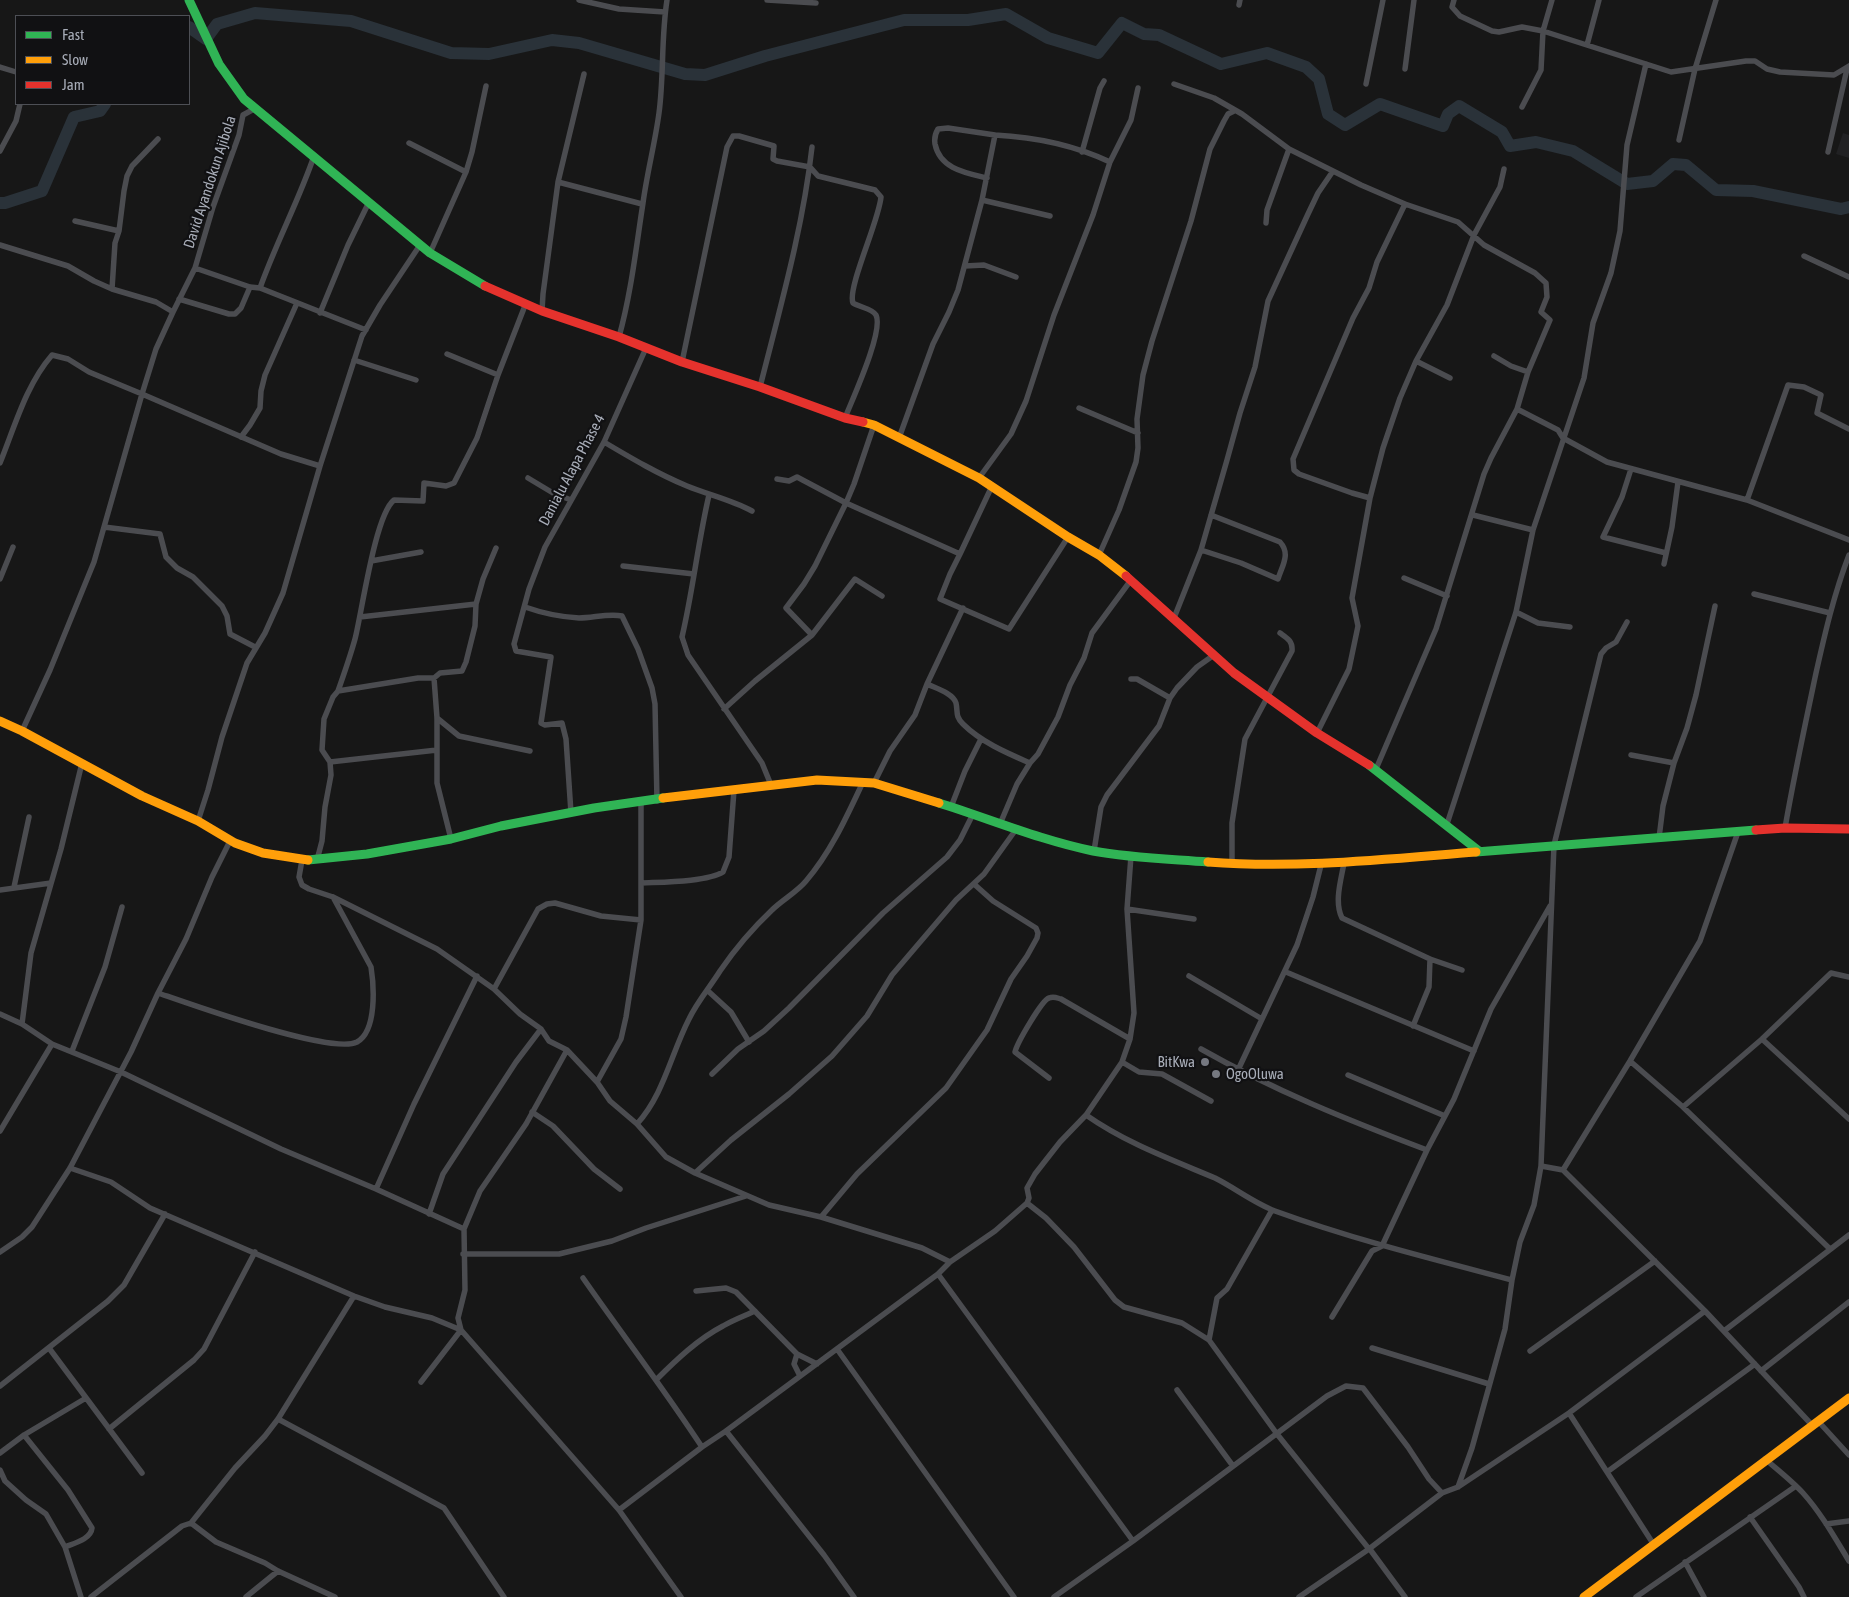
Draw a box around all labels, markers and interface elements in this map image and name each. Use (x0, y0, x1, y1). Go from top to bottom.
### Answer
legend (15, 15, 190, 105)
text: Fast (62, 26, 84, 43)
text: Slow (62, 51, 88, 68)
text: Jam (62, 76, 85, 93)
street label: David Ayandokun Ajibola (180, 113, 240, 251)
street label: Danialu Alapa Phase 4 (535, 411, 609, 529)
place label: BitKwa (1157, 1053, 1195, 1071)
marker: BitKwa (1199, 1056, 1211, 1068)
place label: OgoOluwa (1226, 1065, 1284, 1083)
marker: OgoOluwa (1210, 1068, 1222, 1080)

